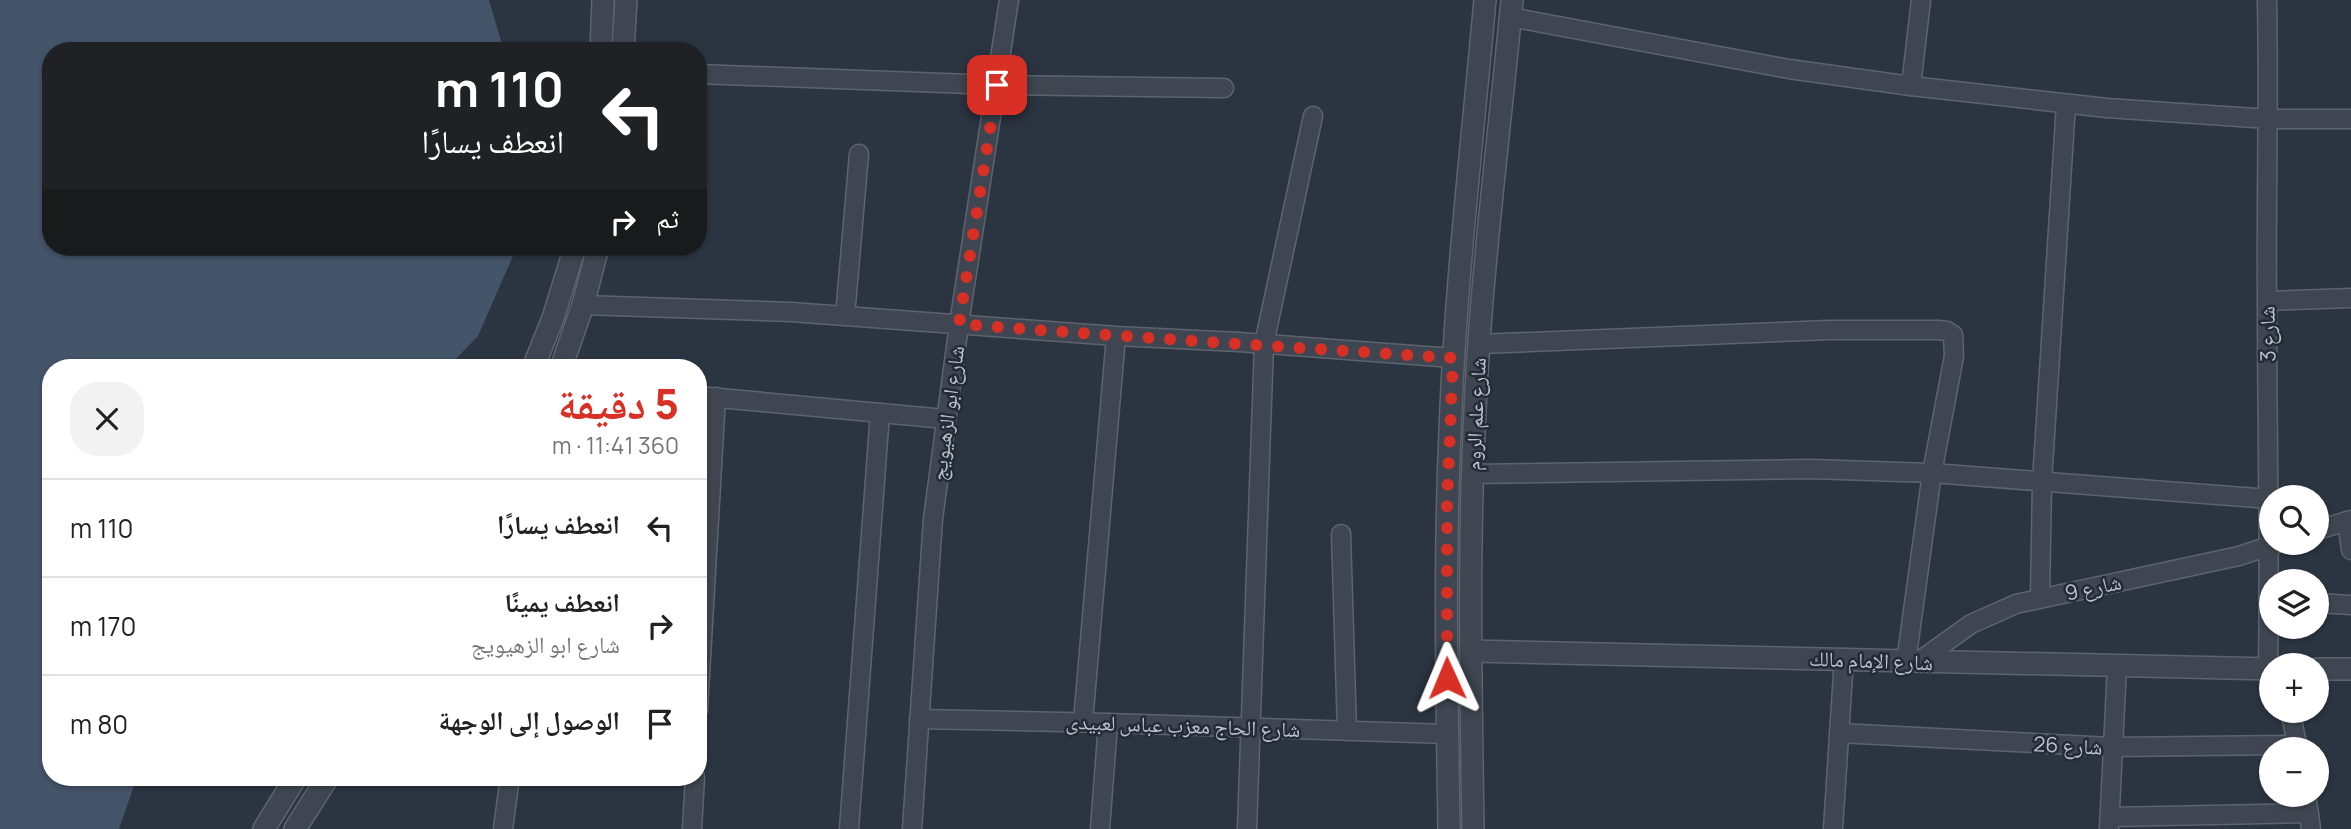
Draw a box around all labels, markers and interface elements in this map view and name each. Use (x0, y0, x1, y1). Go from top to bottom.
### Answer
text: 110 m (435, 55, 564, 122)
pin (967, 55, 1027, 115)
icon: arrive (978, 66, 1016, 104)
icon: left (588, 70, 679, 161)
text: انعطف يسارًا (421, 119, 564, 163)
text: ثم (656, 200, 679, 236)
icon: right (604, 203, 642, 241)
street label: شارع 3 (2253, 306, 2281, 362)
street label: شارع ابو الزهيويج (924, 344, 970, 482)
street label: شارع علم الروم (1458, 357, 1493, 471)
text: 5 دقيقة (558, 374, 679, 432)
button: close (70, 382, 144, 456)
text: 360 m · 11:41 (552, 429, 679, 461)
map controls (2259, 485, 2329, 807)
button: search (2259, 485, 2329, 555)
text: انعطف يسارًا (497, 506, 620, 542)
icon: left (641, 509, 679, 547)
text: 110 m (70, 510, 133, 546)
street label: شارع 9 (2062, 567, 2124, 607)
button: layers (2259, 569, 2329, 639)
text: انعطف يمينًا (505, 584, 620, 620)
icon: right (641, 607, 679, 645)
text: 170 m (70, 608, 136, 644)
text: شارع ابو الزهيويج (471, 628, 620, 660)
position arrow (1410, 641, 1484, 715)
street label: شارع الإمام مالك (1808, 644, 1934, 677)
button: + (2259, 653, 2329, 723)
text: الوصول إلى الوجهة (439, 702, 620, 738)
icon: arrive (641, 705, 679, 743)
text: 80 m (70, 706, 128, 742)
street label: شارع الحاج معزب عباس لعبيدى (1065, 707, 1301, 743)
street label: شارع 26 (2033, 729, 2103, 761)
button: − (2259, 737, 2329, 807)

